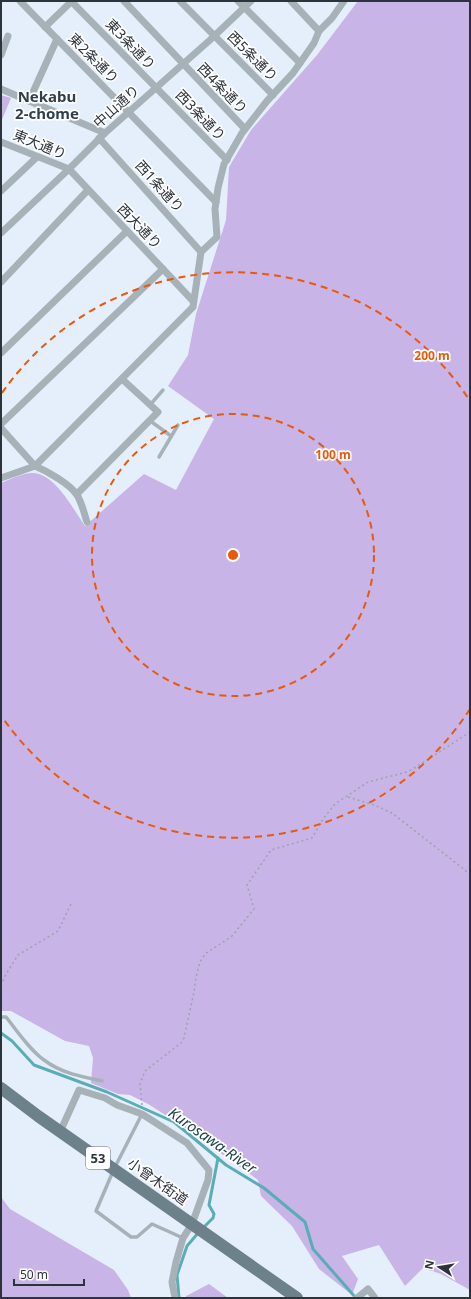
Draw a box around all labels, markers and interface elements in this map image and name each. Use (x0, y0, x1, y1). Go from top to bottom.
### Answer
street label: 東3条通り (102, 14, 160, 74)
street label: 西5条通り (224, 27, 282, 85)
street label: 東2条通り (65, 29, 123, 87)
street label: 西4条通り (194, 58, 252, 118)
street label: 中山通り (89, 80, 143, 132)
street label: 西3条通り (172, 85, 230, 145)
district label: Nekabu 2-chome (15, 86, 79, 123)
street label: 東大通り (10, 125, 70, 163)
street label: 西1条通り (132, 156, 188, 216)
street label: 西大通り (114, 199, 166, 253)
text: 200 m (414, 347, 450, 364)
text: 100 m (315, 446, 351, 463)
centre of rings (226, 548, 240, 562)
water label: Kurosawa-River (165, 1102, 262, 1178)
road number: 53 (86, 1147, 110, 1169)
street label: 小曾木街道 (124, 1153, 192, 1209)
north arrow (419, 1247, 459, 1287)
text: N (420, 1259, 437, 1271)
scale bar (14, 1261, 84, 1287)
text: 50 m (20, 1266, 48, 1283)

